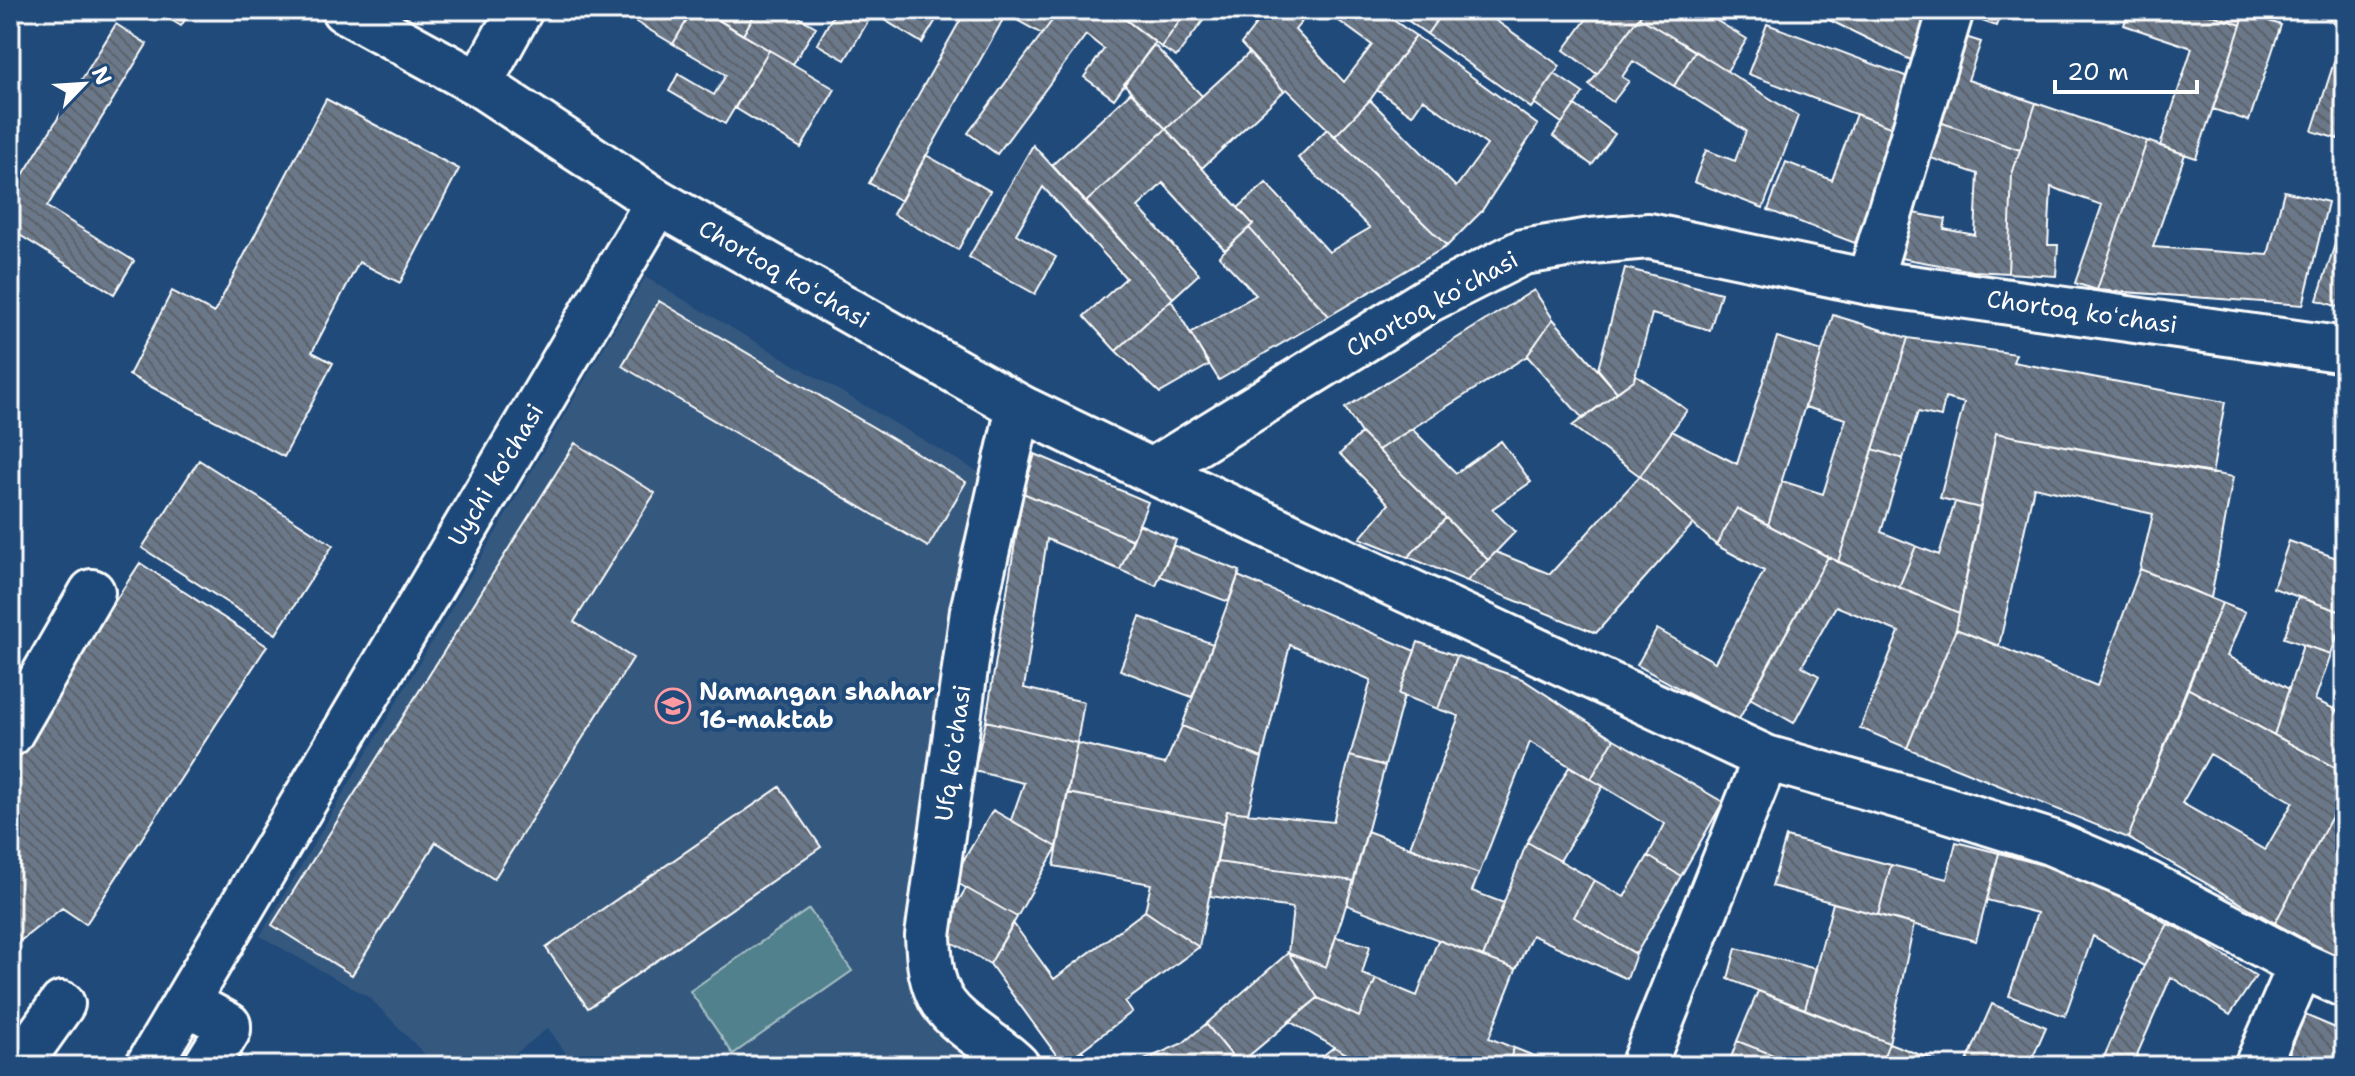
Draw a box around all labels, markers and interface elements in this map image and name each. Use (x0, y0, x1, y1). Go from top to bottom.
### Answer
north arrow (44, 44, 124, 124)
scale bar (2055, 44, 2197, 94)
text: 20 m (2067, 56, 2129, 88)
text: N (85, 62, 118, 90)
street label: Chortoq koʻchasi (693, 212, 875, 336)
street label: Chortoq koʻchasi (1340, 243, 1524, 365)
street label: Chortoq koʻchasi (1985, 283, 2179, 341)
street label: Uychi ko'chasi (441, 398, 551, 552)
place label: Namangan shahar 16-maktab (699, 676, 935, 736)
street label: Ufq koʻchasi (928, 683, 978, 823)
school or university icon: Namangan shahar 16-maktab (654, 687, 692, 725)

